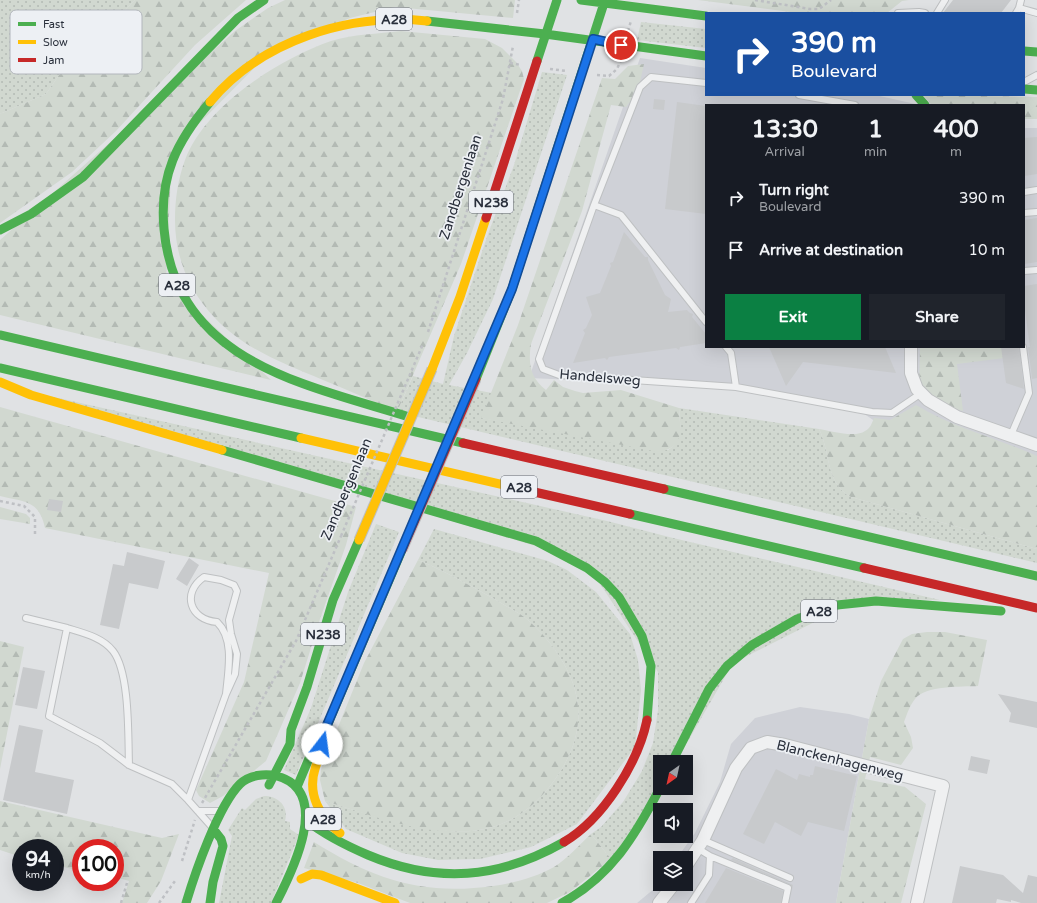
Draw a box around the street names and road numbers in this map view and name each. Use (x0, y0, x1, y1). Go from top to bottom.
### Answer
road number: A28 (376, 8, 412, 30)
street label: Zandbergenlaan (436, 133, 485, 242)
road number: N238 (469, 191, 513, 213)
road number: A28 (159, 274, 195, 296)
street label: Handelsweg (559, 365, 641, 390)
street label: Zandbergenlaan (317, 436, 376, 543)
road number: A28 (501, 476, 537, 498)
road number: A28 (801, 600, 837, 622)
road number: N238 (301, 623, 345, 645)
street label: Blanckenhagenweg (775, 736, 905, 784)
road number: A28 (305, 808, 341, 830)

